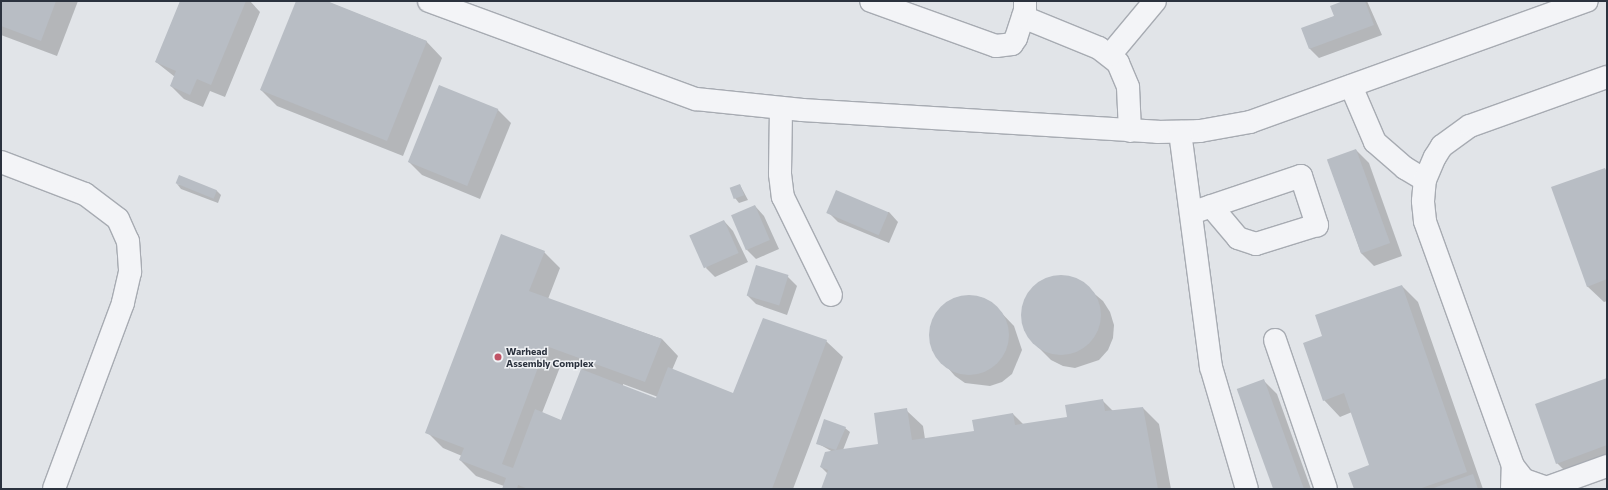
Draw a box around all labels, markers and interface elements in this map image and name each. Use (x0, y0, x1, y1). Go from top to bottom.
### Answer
place label: Warhead Assembly Complex (506, 345, 594, 368)
marker: Warhead Assembly Complex (493, 352, 503, 362)

